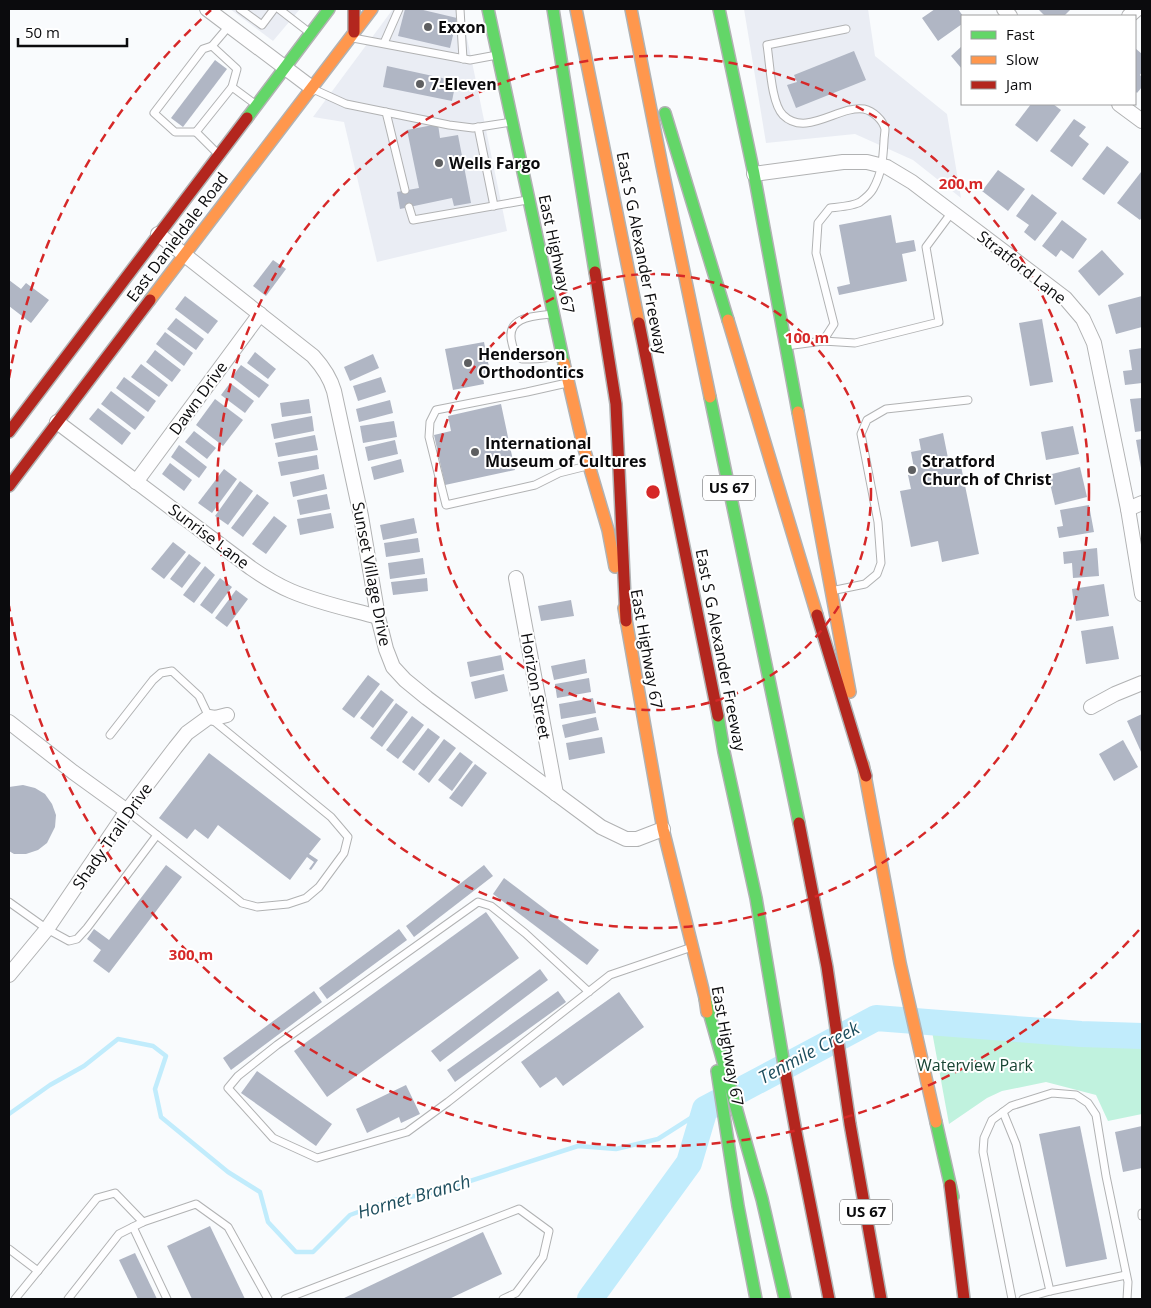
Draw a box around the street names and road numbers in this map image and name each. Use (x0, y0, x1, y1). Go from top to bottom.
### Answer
street label: East S G Alexander Freeway (612, 150, 673, 357)
street label: East Danieldale Road (121, 168, 233, 306)
street label: East Highway 67 (534, 192, 580, 316)
street label: Stratford Lane (973, 225, 1071, 309)
street label: Dawn Drive (164, 357, 232, 439)
road number: US 67 (703, 476, 755, 500)
street label: Sunrise Lane (164, 498, 254, 574)
street label: Sunset Village Drive (347, 500, 397, 648)
street label: East S G Alexander Freeway (691, 547, 752, 754)
street label: East Highway 67 (626, 587, 668, 711)
street label: Horizon Street (516, 631, 556, 741)
street label: Shady Trail Drive (67, 778, 157, 894)
street label: East Highway 67 (707, 984, 749, 1108)
road number: US 67 (840, 1200, 892, 1224)

